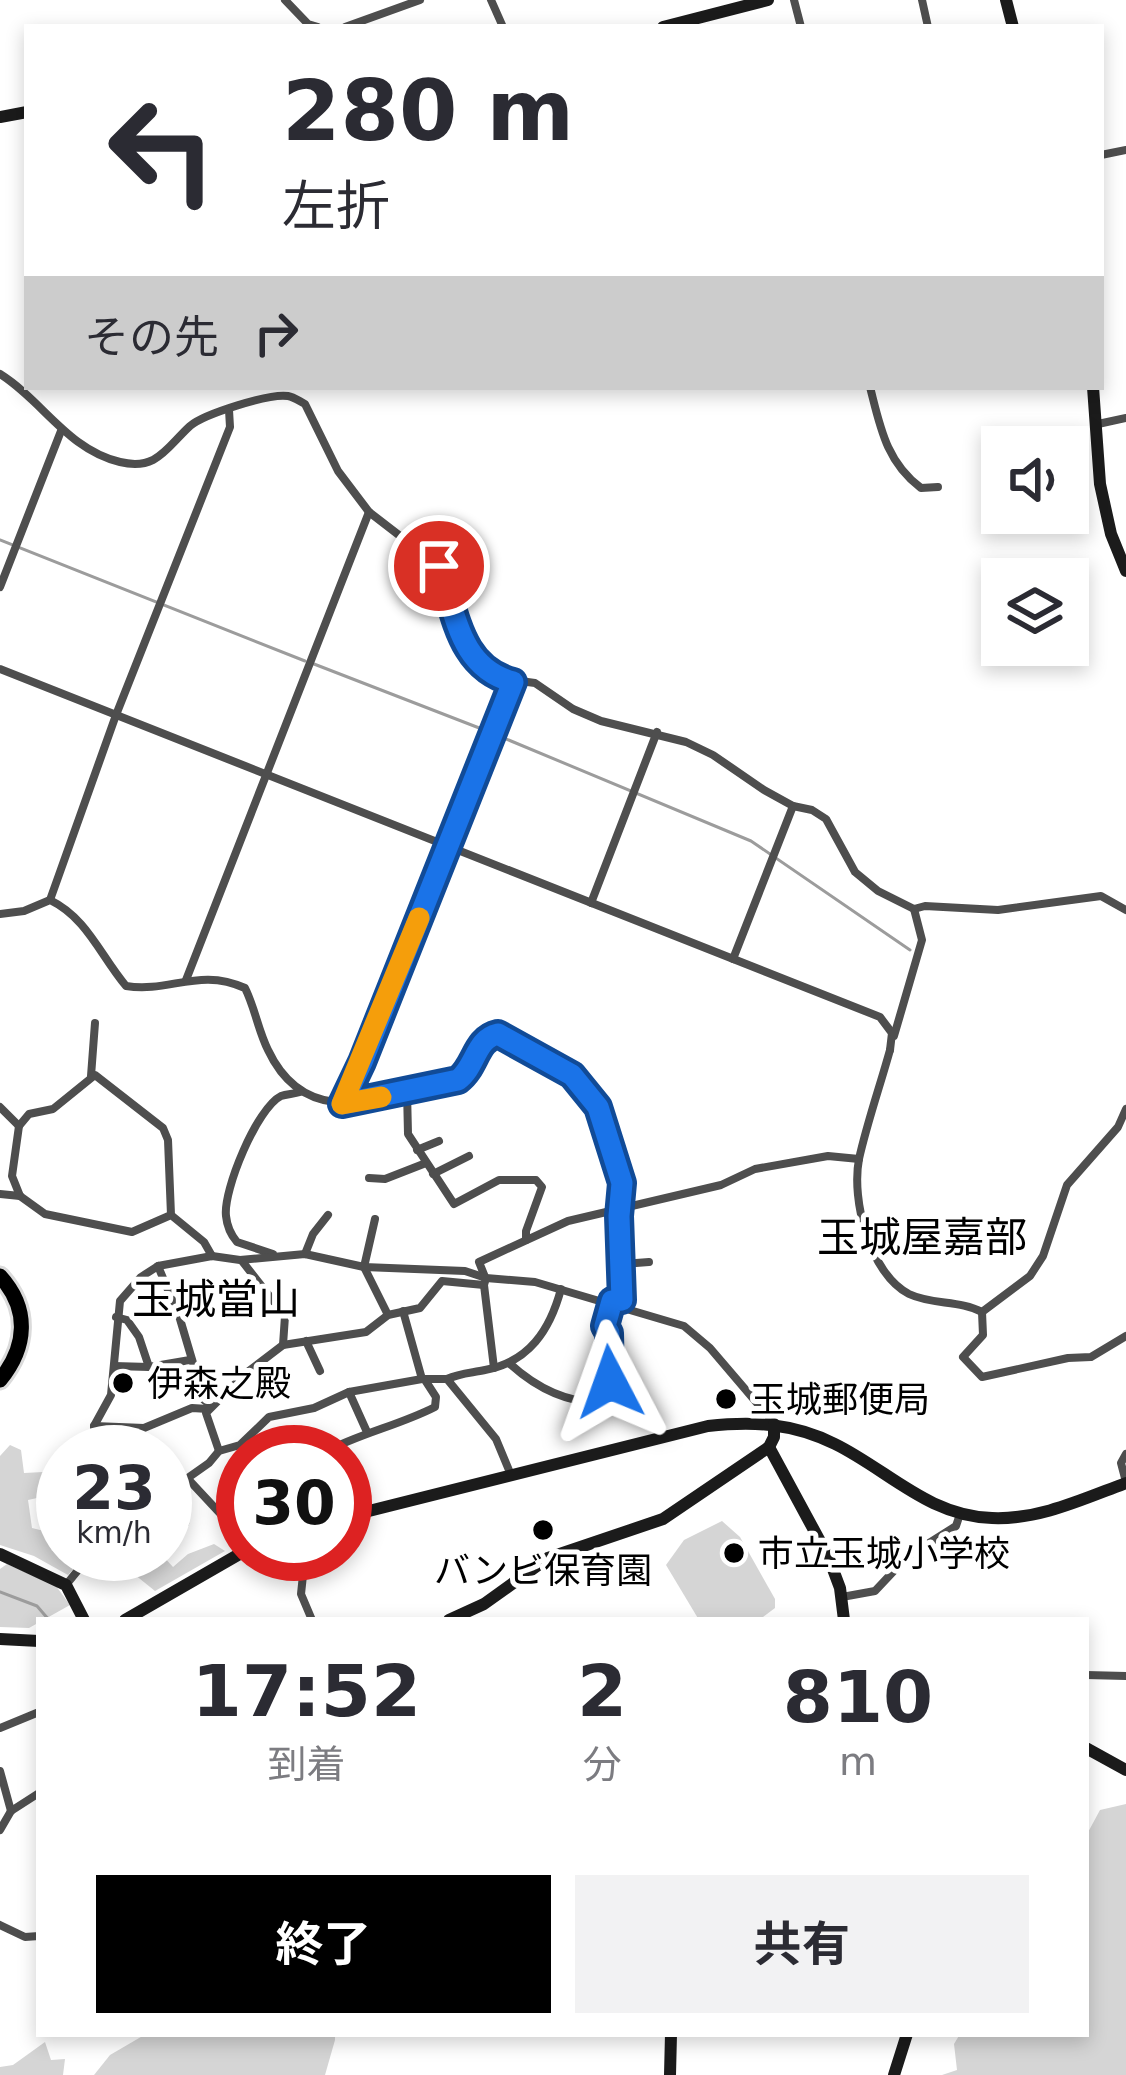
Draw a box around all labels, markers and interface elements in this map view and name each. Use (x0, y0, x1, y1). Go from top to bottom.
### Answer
text: 280 m (282, 62, 574, 160)
icon: left (84, 72, 240, 228)
text: 左折 (282, 175, 390, 238)
icon: right (243, 300, 309, 366)
text: その先 (84, 311, 219, 364)
map controls (981, 426, 1089, 666)
button: sound (981, 426, 1089, 534)
pin (388, 515, 490, 617)
icon: arrive (406, 533, 472, 599)
button: layers (981, 558, 1089, 666)
district label: 玉城屋嘉部 (817, 1213, 1027, 1262)
district label: 玉城當山 (132, 1275, 300, 1324)
position arrow (547, 1319, 673, 1445)
place label: 伊森之殿 (147, 1363, 291, 1404)
marker: 伊森之殿 (110, 1370, 136, 1396)
place label: 玉城郵便局 (750, 1379, 930, 1420)
marker: 玉城郵便局 (713, 1386, 739, 1412)
speed limit sign: 30 (216, 1425, 372, 1581)
text: 23 (72, 1453, 156, 1523)
text: km/h (76, 1515, 152, 1550)
marker: バンビ保育園 (530, 1517, 556, 1543)
place label: 市立玉城小学校 (758, 1533, 1010, 1574)
marker: 市立玉城小学校 (721, 1540, 747, 1566)
place label: バンビ保育園 (434, 1550, 652, 1591)
text: 17:52 (192, 1649, 421, 1733)
text: 2 (577, 1649, 627, 1733)
text: 810 (783, 1655, 933, 1739)
text: m (839, 1739, 877, 1784)
text: 到着 (267, 1742, 345, 1787)
text: 分 (582, 1742, 621, 1787)
button: 終了 (96, 1875, 551, 2013)
button: 共有 (575, 1875, 1029, 2013)

